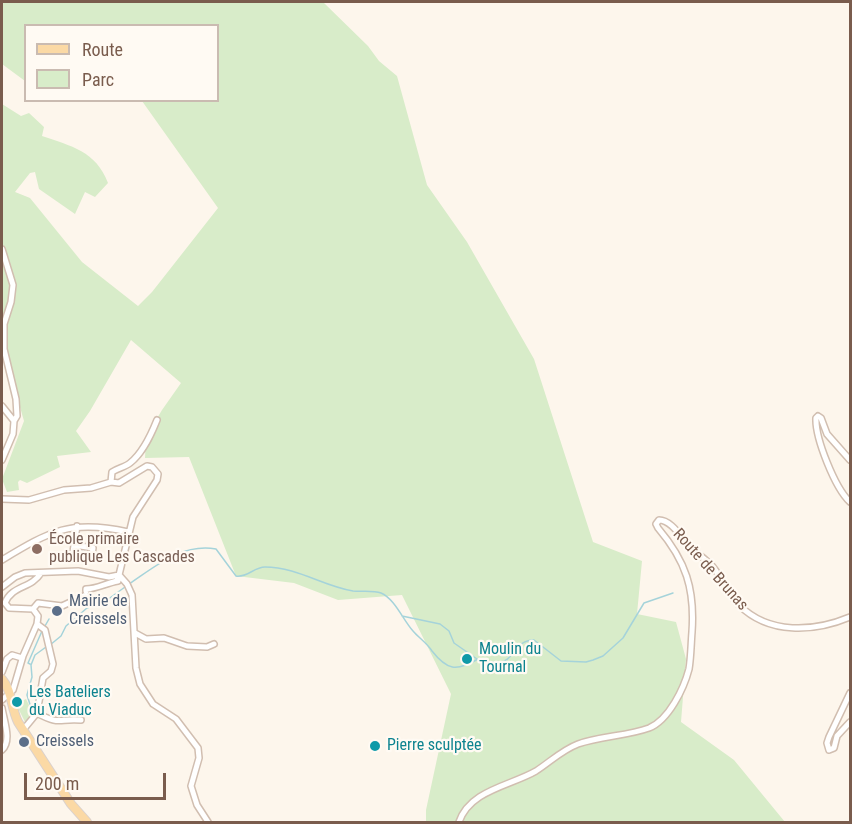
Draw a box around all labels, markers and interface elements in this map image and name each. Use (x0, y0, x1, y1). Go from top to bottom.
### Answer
legend (24, 24, 219, 102)
text: Route (82, 39, 123, 60)
text: Parc (82, 69, 114, 90)
street label: Route de Brunas (668, 525, 752, 615)
place label: École primaire publique Les Cascades (49, 530, 195, 568)
marker: École primaire publique Les Cascades (30, 542, 44, 556)
place label: Mairie de Creissels (69, 592, 128, 630)
marker: Mairie de Creissels (50, 604, 64, 618)
place label: Moulin du Tournal (479, 640, 541, 678)
marker: Moulin du Tournal (460, 652, 474, 666)
place label: Les Bateliers du Viaduc (29, 683, 111, 721)
marker: Les Bateliers du Viaduc (10, 695, 24, 709)
place label: Creissels (36, 732, 94, 752)
marker: Creissels (17, 735, 31, 749)
place label: Pierre sculptée (387, 736, 482, 756)
marker: Pierre sculptée (368, 739, 382, 753)
scale bar (27, 761, 170, 799)
text: 200 m (35, 773, 79, 794)

